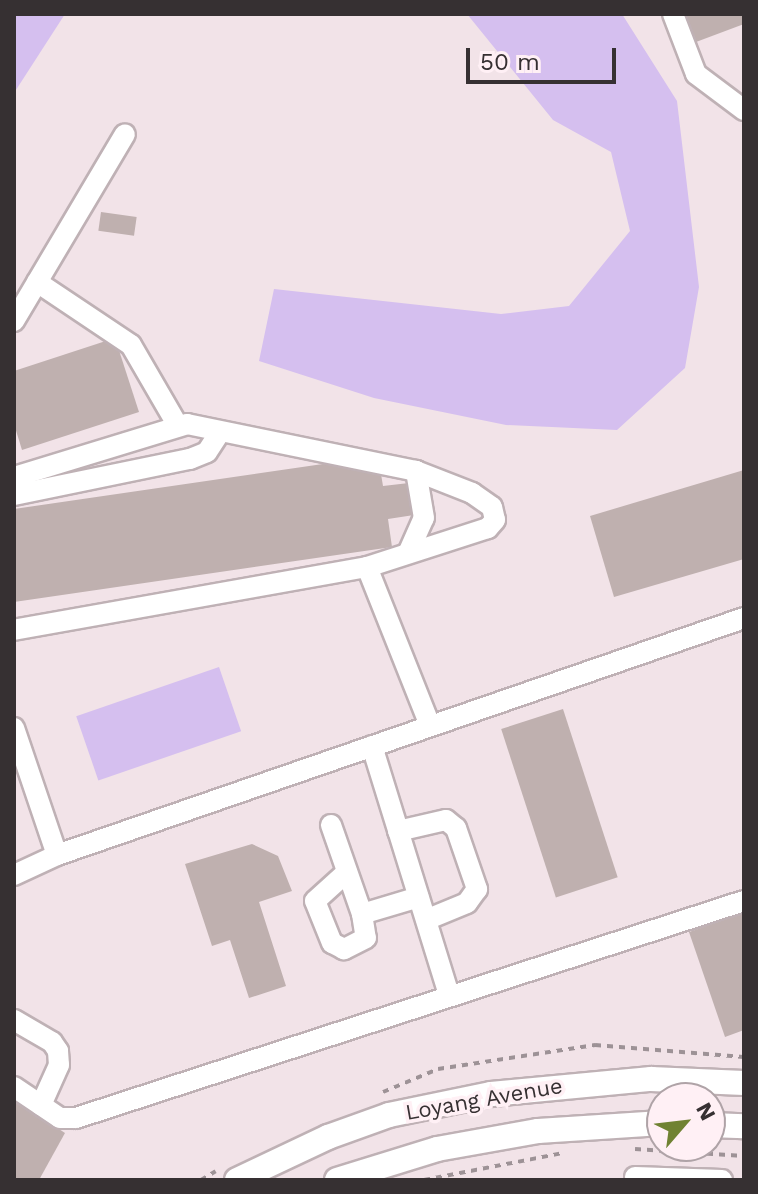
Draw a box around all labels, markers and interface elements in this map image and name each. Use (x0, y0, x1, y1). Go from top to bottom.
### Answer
scale bar (470, 32, 620, 82)
text: 50 m (480, 48, 540, 76)
street label: Loyang Avenue (403, 1072, 565, 1126)
north arrow (646, 1082, 726, 1162)
text: N (691, 1098, 721, 1125)

